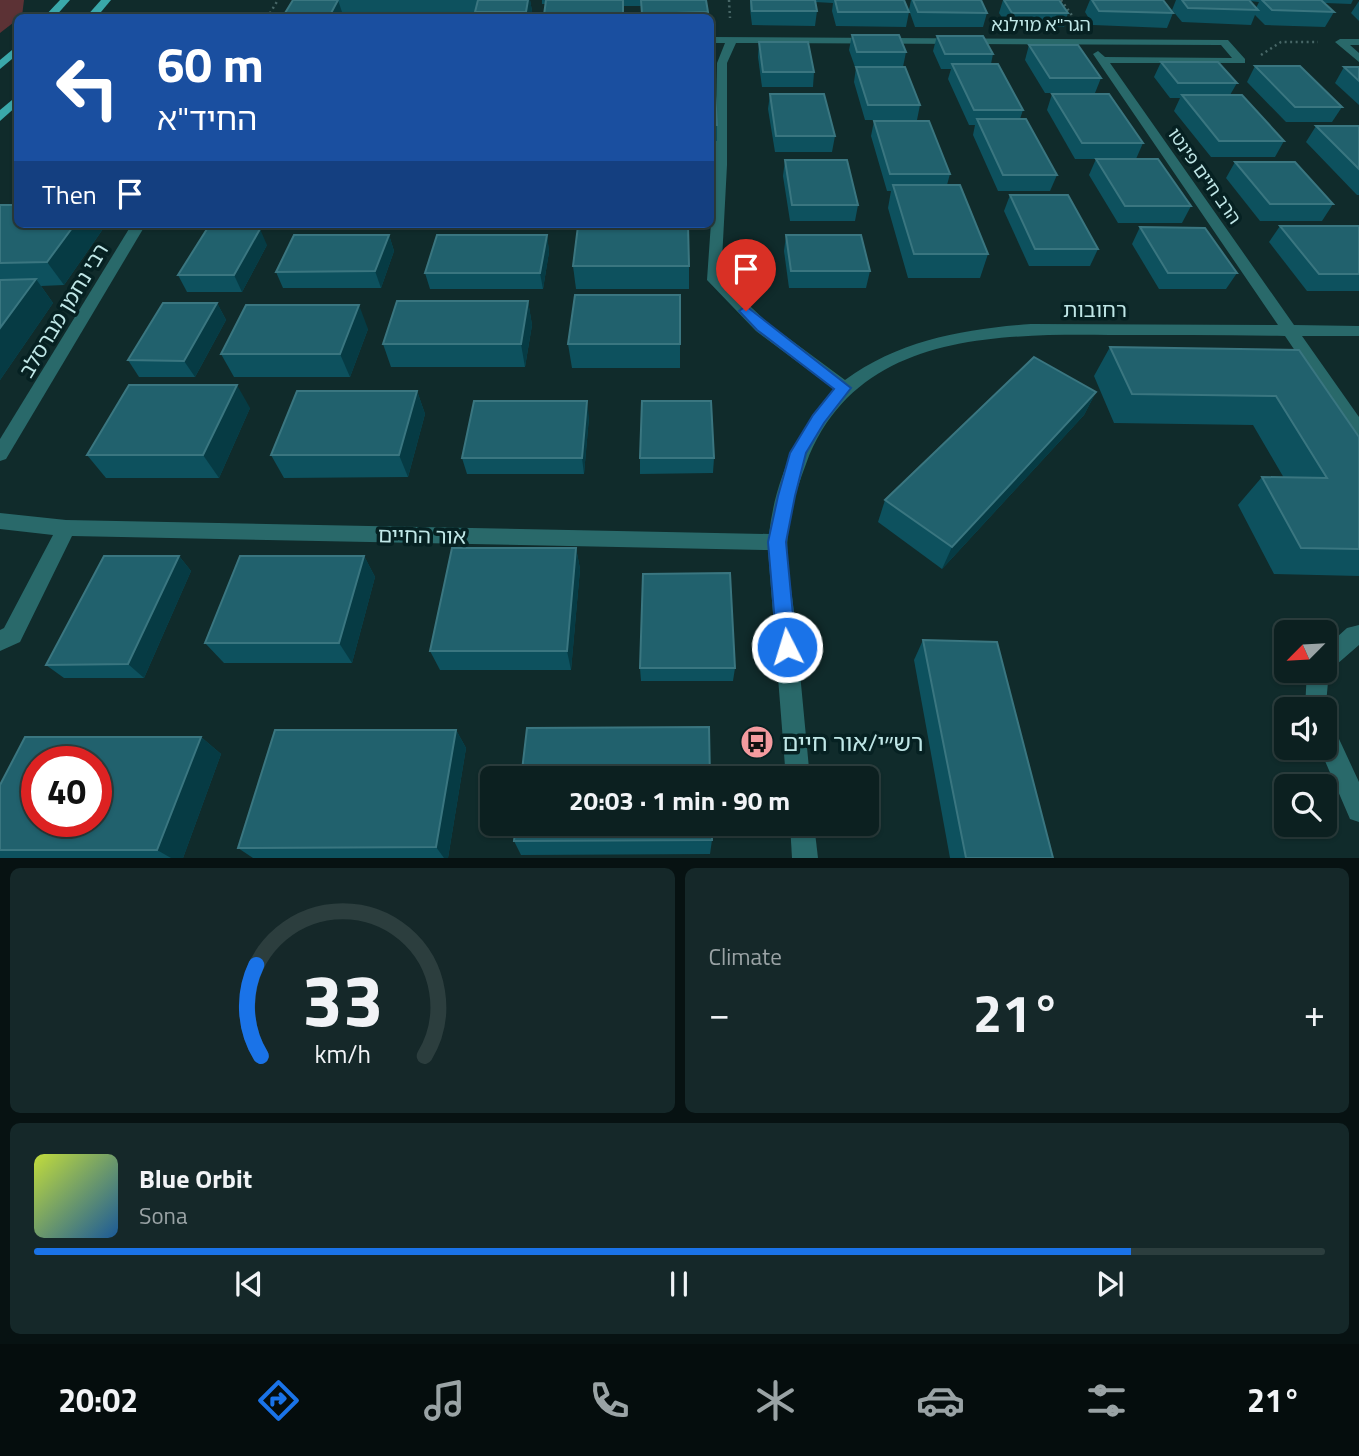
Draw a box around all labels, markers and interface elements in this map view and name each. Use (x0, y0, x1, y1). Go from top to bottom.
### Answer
street label: הגר"א מוילנא (991, 11, 1091, 38)
text: 60 m (157, 26, 264, 101)
icon: left (42, 42, 133, 133)
text: החיד"א (157, 94, 257, 142)
street label: הרב חיים פינטו (1162, 122, 1248, 230)
text: Then (42, 175, 97, 214)
icon: arrive (111, 175, 149, 213)
street label: רבי נחמן מברסלב (10, 237, 116, 383)
pin (716, 239, 776, 311)
icon: arrive (727, 250, 765, 288)
street label: רחובות (1063, 293, 1127, 325)
street label: אור החיים (378, 518, 466, 552)
position arrow (750, 610, 824, 684)
north arrow (1274, 620, 1337, 682)
map controls (1274, 620, 1337, 837)
button: sound (1274, 697, 1337, 760)
bus stop icon: רש״י/אור חיים (738, 723, 776, 761)
place label: רש״י/אור חיים (782, 724, 924, 760)
speed limit sign: 40 (21, 746, 112, 837)
button: search (1274, 774, 1337, 837)
text: 20:03 · 1 min · 90 m (569, 781, 790, 820)
text: Climate (709, 939, 782, 974)
text: 33 (301, 945, 383, 1055)
text: 21° (973, 973, 1060, 1052)
text: − (709, 984, 730, 1042)
text: + (1304, 984, 1325, 1042)
text: km/h (314, 1035, 371, 1073)
text: Blue Orbit (139, 1159, 252, 1198)
text: Sona (139, 1198, 187, 1233)
icon: previous (230, 1265, 268, 1303)
icon: pause (660, 1265, 698, 1303)
icon: next (1091, 1265, 1129, 1303)
text: 20:02 (58, 1376, 138, 1424)
icon: directions (254, 1376, 303, 1425)
icon: music (420, 1376, 469, 1425)
icon: phone (585, 1376, 634, 1425)
icon: climate (751, 1376, 800, 1425)
icon: car (916, 1376, 965, 1425)
icon: filters (1082, 1376, 1131, 1425)
text: 21° (1247, 1376, 1301, 1424)

